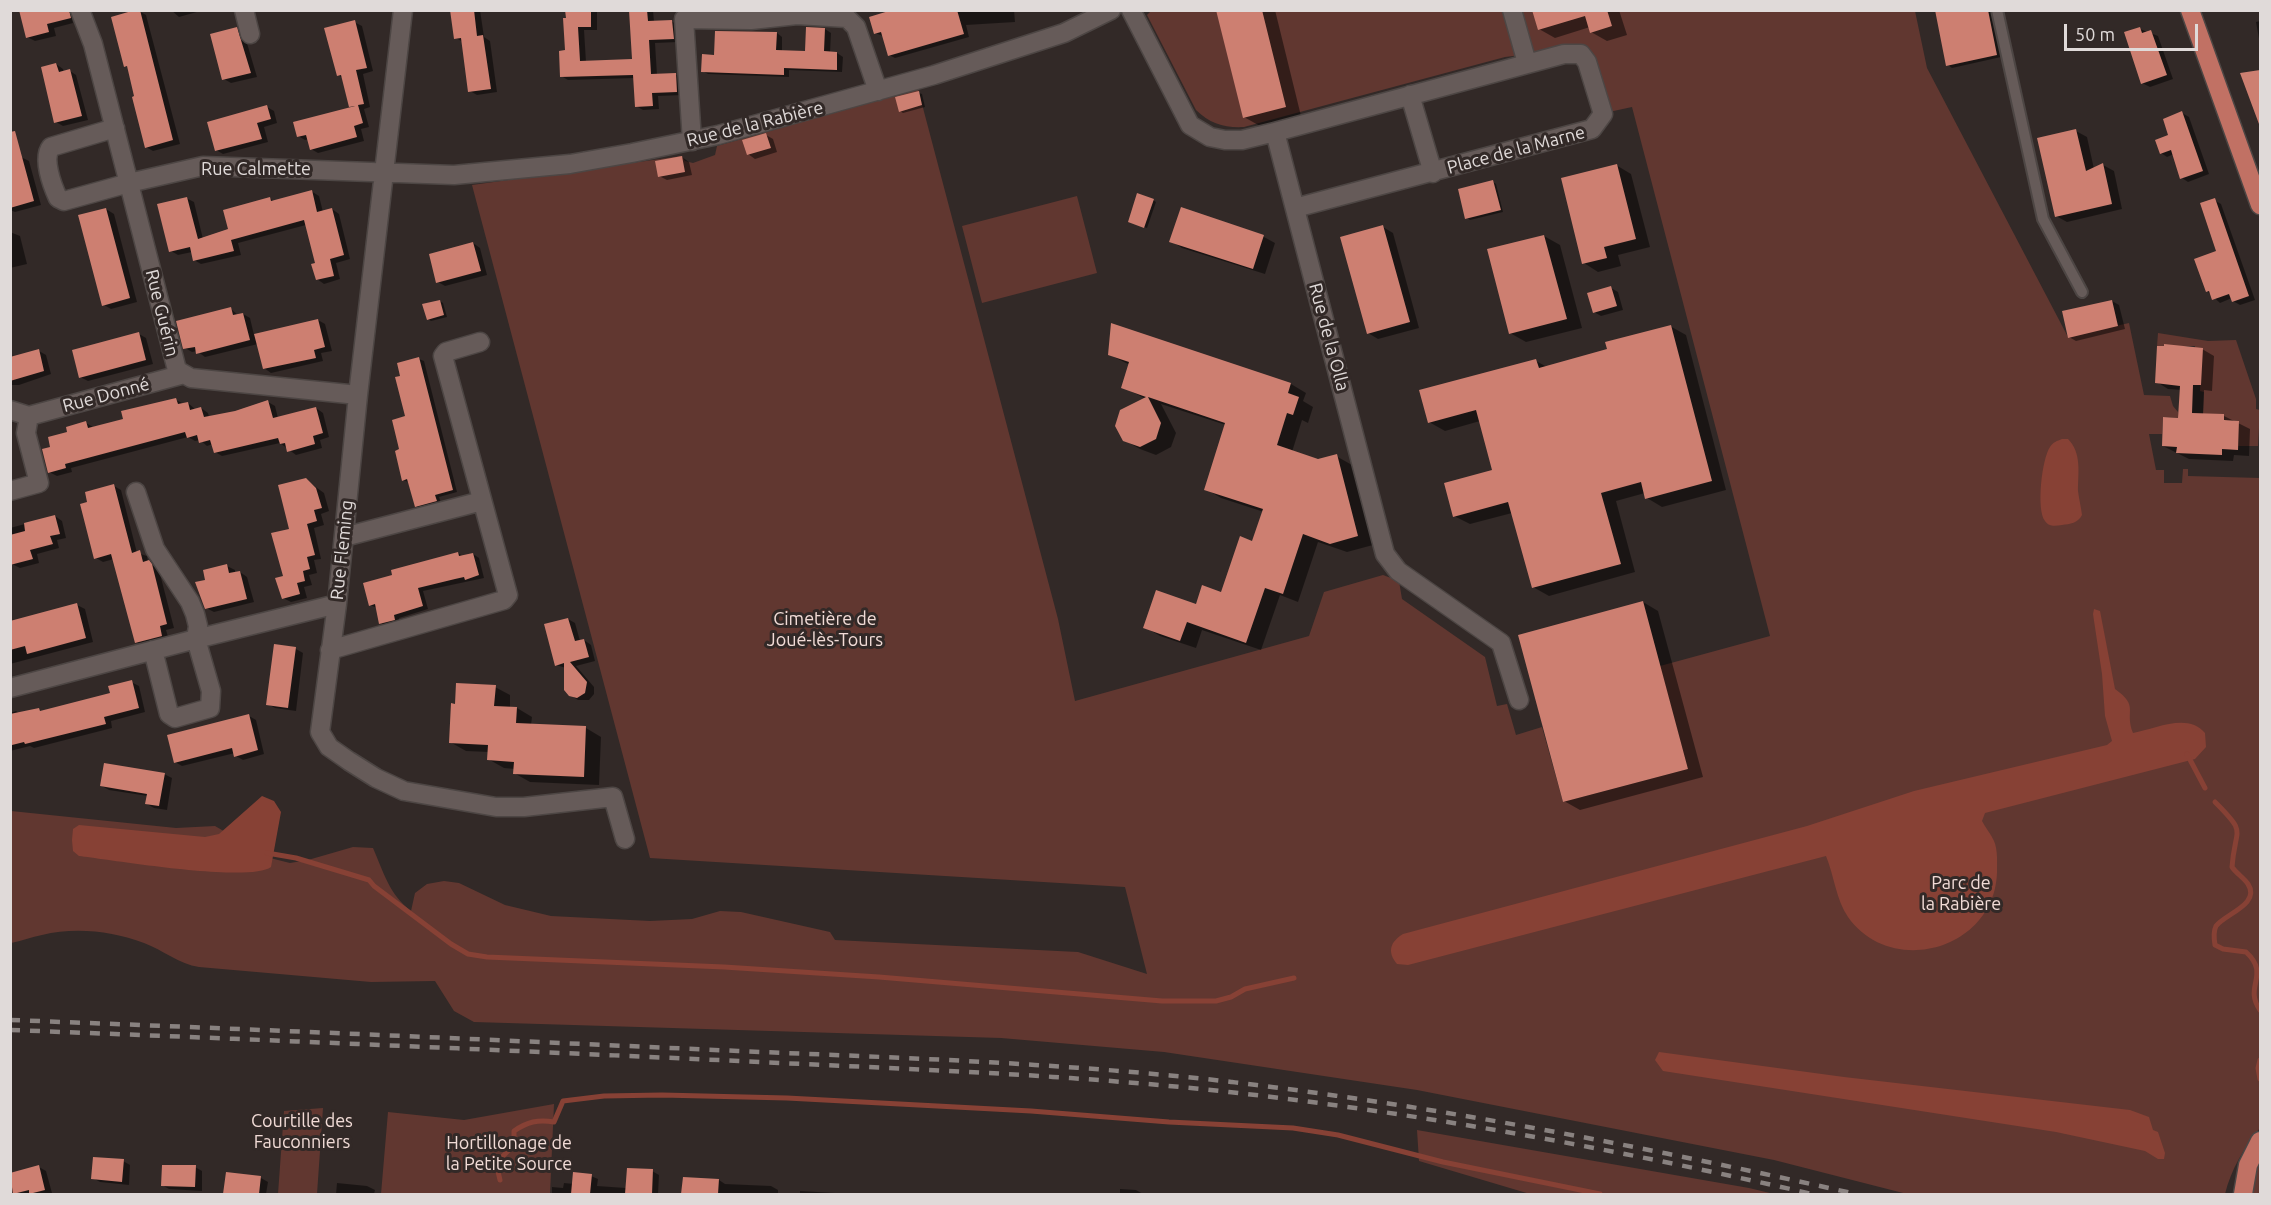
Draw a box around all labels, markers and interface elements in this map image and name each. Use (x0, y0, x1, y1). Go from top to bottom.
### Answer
scale bar (2067, 12, 2200, 50)
text: 50 m (2075, 24, 2115, 44)
street label: Rue de la Rabière (684, 97, 826, 151)
street label: Place de la Marne (1445, 121, 1587, 179)
street label: Rue Calmette (201, 158, 311, 180)
street label: Rue Guérin (141, 267, 183, 359)
street label: Rue de la Olla (1304, 281, 1354, 393)
street label: Rue Donné (60, 373, 152, 417)
street label: Rue Fleming (326, 499, 358, 601)
park label: Cimetière de Joué-lès-Tours (767, 608, 883, 650)
park label: Parc de la Rabière (1921, 872, 2001, 914)
park label: Courtille des Fauconniers (251, 1110, 353, 1152)
park label: Hortillonage de la Petite Source (446, 1132, 572, 1174)

